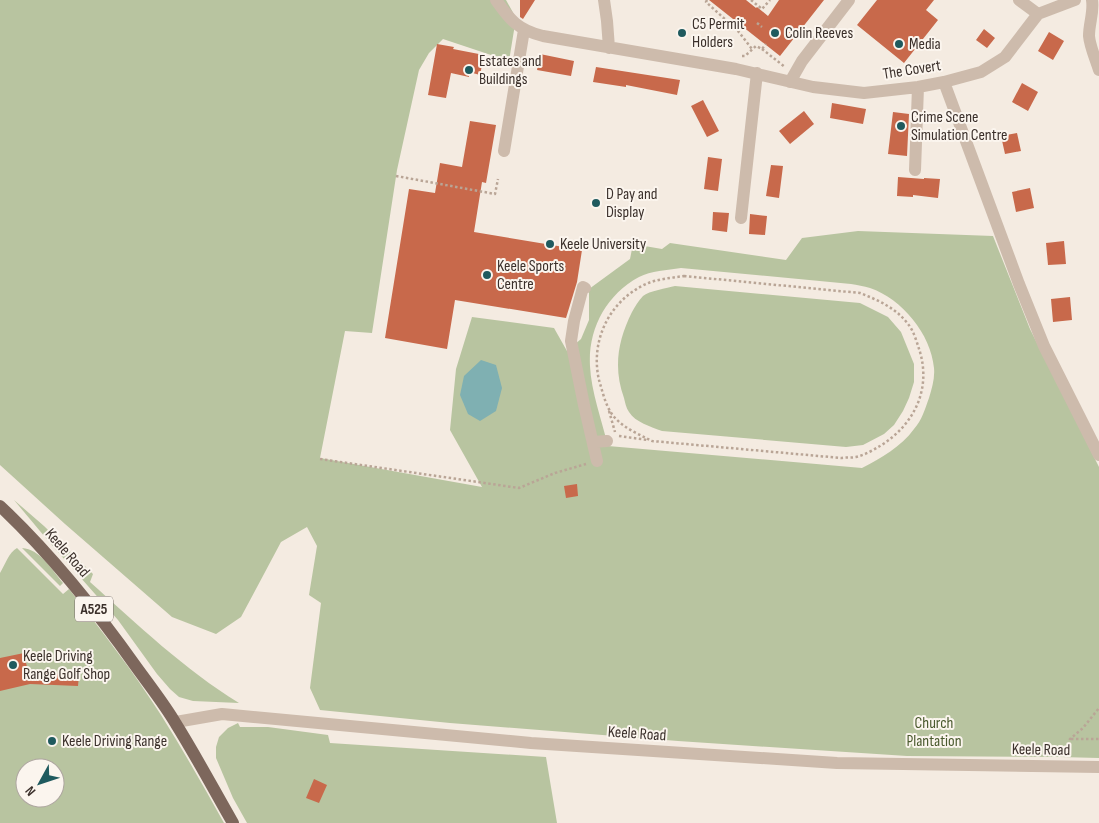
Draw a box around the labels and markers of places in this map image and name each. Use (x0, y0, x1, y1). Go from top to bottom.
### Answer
place label: C5 Permit Holders (692, 15, 745, 52)
place label: Colin Reeves (785, 24, 853, 43)
marker: C5 Permit Holders (676, 27, 688, 39)
marker: Colin Reeves (769, 27, 781, 39)
place label: Media (909, 35, 941, 54)
marker: Media (893, 38, 905, 50)
place label: Estates and Buildings (479, 52, 541, 89)
marker: Estates and Buildings (463, 64, 475, 76)
place label: Crime Scene Simulation Centre (911, 108, 1007, 145)
marker: Crime Scene Simulation Centre (895, 120, 907, 132)
place label: D Pay and Display (606, 185, 657, 222)
marker: D Pay and Display (590, 197, 602, 209)
place label: Keele University (560, 235, 646, 254)
marker: Keele University (544, 238, 556, 250)
place label: Keele Sports Centre (497, 257, 564, 294)
marker: Keele Sports Centre (481, 269, 493, 281)
place label: Keele Driving Range Golf Shop (23, 647, 110, 684)
marker: Keele Driving Range Golf Shop (7, 659, 19, 671)
place label: Keele Driving Range (62, 732, 167, 751)
marker: Keele Driving Range (46, 735, 58, 747)

